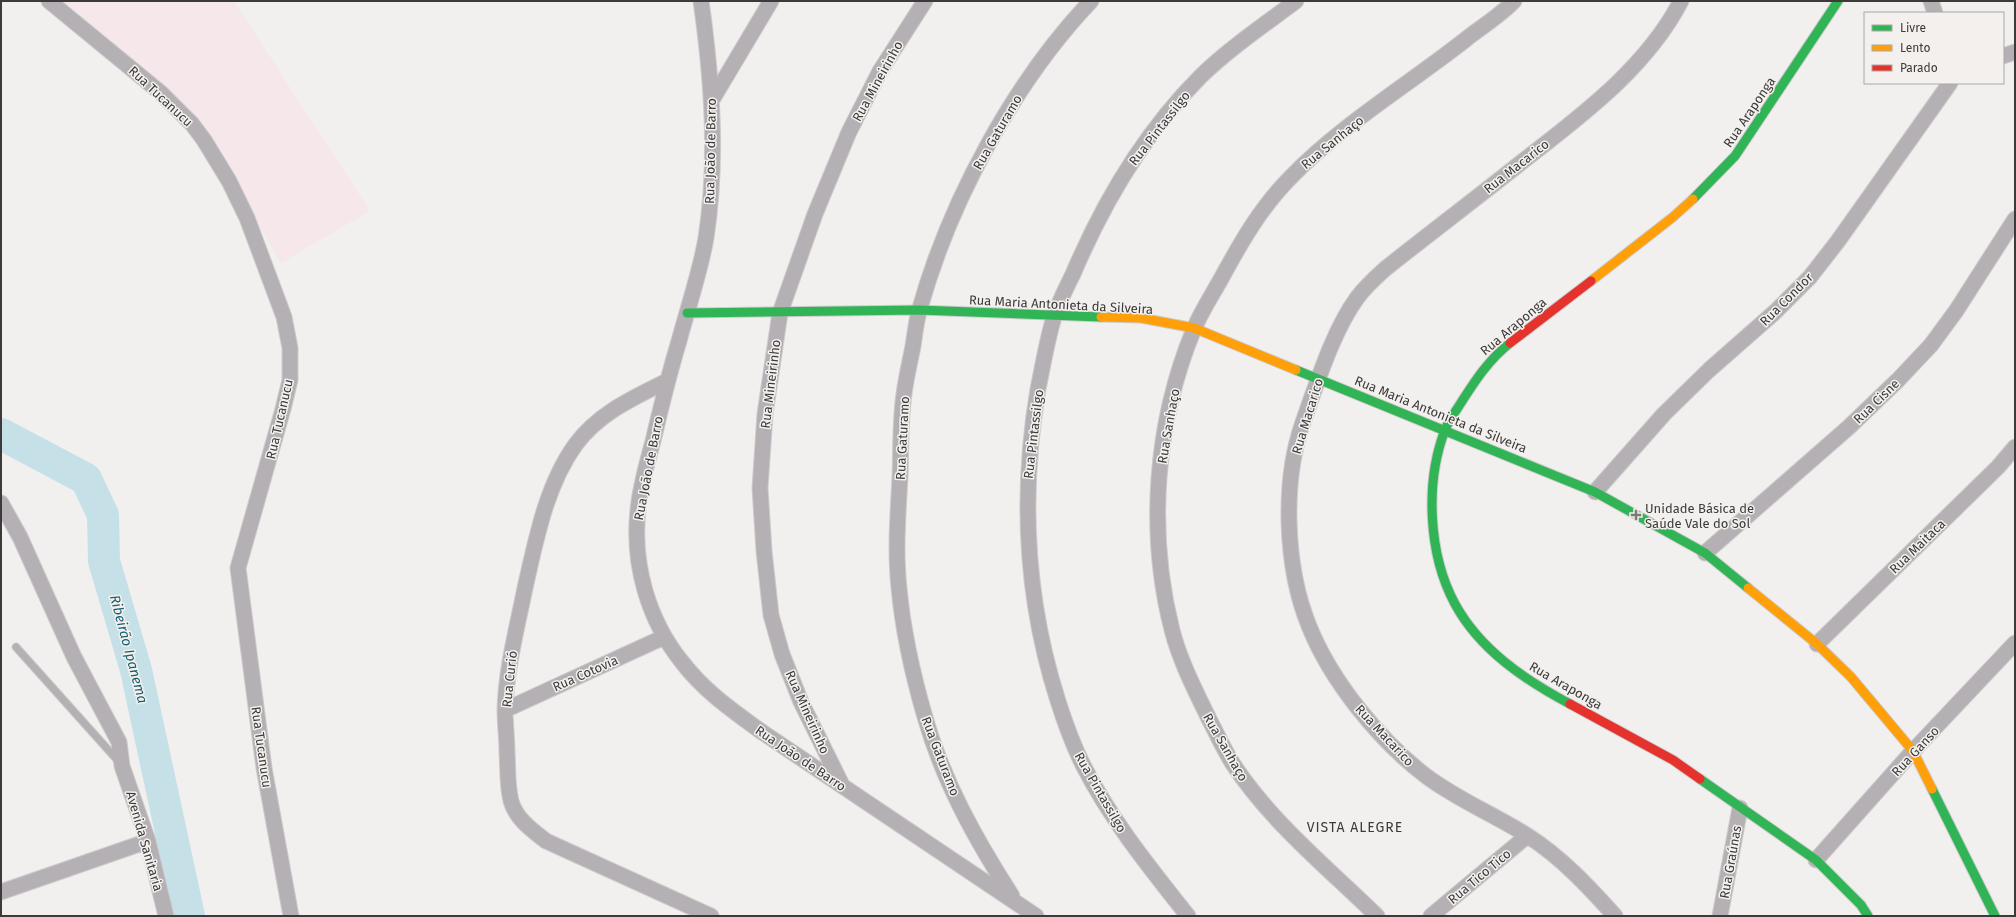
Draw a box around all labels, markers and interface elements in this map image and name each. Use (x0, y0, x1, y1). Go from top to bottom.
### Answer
legend (1864, 12, 2004, 84)
text: Livre (1900, 21, 1926, 35)
street label: Rua Mineirinho (849, 38, 906, 124)
text: Lento (1900, 41, 1930, 55)
text: Parado (1900, 61, 1938, 75)
street label: Rua Tucanucu (126, 63, 196, 130)
street label: Rua Araponga (1720, 74, 1778, 150)
street label: Rua Pintassilgo (1126, 88, 1193, 168)
street label: Rua Gaturamo (970, 92, 1025, 172)
street label: Rua João de Barro (702, 98, 719, 204)
street label: Rua Sanhaço (1298, 113, 1367, 172)
street label: Rua Macarico (1481, 136, 1552, 196)
street label: Rua Condor (1757, 270, 1816, 329)
street label: Rua Maria Antonieta da Silveira (968, 292, 1153, 317)
street label: Rua Araponga (1477, 294, 1549, 358)
street label: Rua Mineirinho (758, 339, 783, 429)
street label: Rua Maria Antonieta da Silveira (1352, 373, 1529, 456)
street label: Rua Macarico (1289, 376, 1326, 456)
street label: Rua Cisne (1850, 376, 1902, 427)
street label: Rua Tucanucu (263, 378, 296, 461)
street label: Rua Sanhaço (1155, 387, 1182, 465)
street label: Rua Pintassilgo (1021, 388, 1046, 480)
street label: Rua Gaturamo (893, 396, 912, 480)
street label: Rua João de Barro (631, 415, 666, 522)
place label: Unidade Básica de Saúde Vale do Sol (1645, 501, 1754, 531)
marker: Unidade Básica de Saúde Vale do Sol (1630, 509, 1642, 521)
street label: Rua Maitaca (1886, 516, 1948, 577)
water label: Ribeirão Ipanema (106, 593, 151, 705)
street label: Rua Curió (499, 650, 520, 708)
street label: Rua Cotovia (550, 652, 620, 694)
street label: Rua Araponga (1527, 659, 1605, 712)
street label: Rua Mineirinho (782, 668, 833, 756)
street label: Rua Macarico (1352, 702, 1417, 769)
street label: Rua Tucanucu (248, 706, 275, 789)
street label: Rua Sanhaço (1200, 711, 1251, 784)
street label: Rua Gaturamo (919, 714, 963, 798)
street label: Rua João de Barro (753, 723, 849, 794)
street label: Rua Ganso (1889, 723, 1942, 779)
street label: Rua Pintassilgo (1072, 750, 1130, 835)
street label: Avenida Sanitaria (123, 789, 166, 893)
district label: VISTA ALEGRE (1307, 819, 1403, 836)
street label: Rua Graúnas (1717, 824, 1744, 900)
street label: Rua Tico Tico (1445, 846, 1514, 907)

